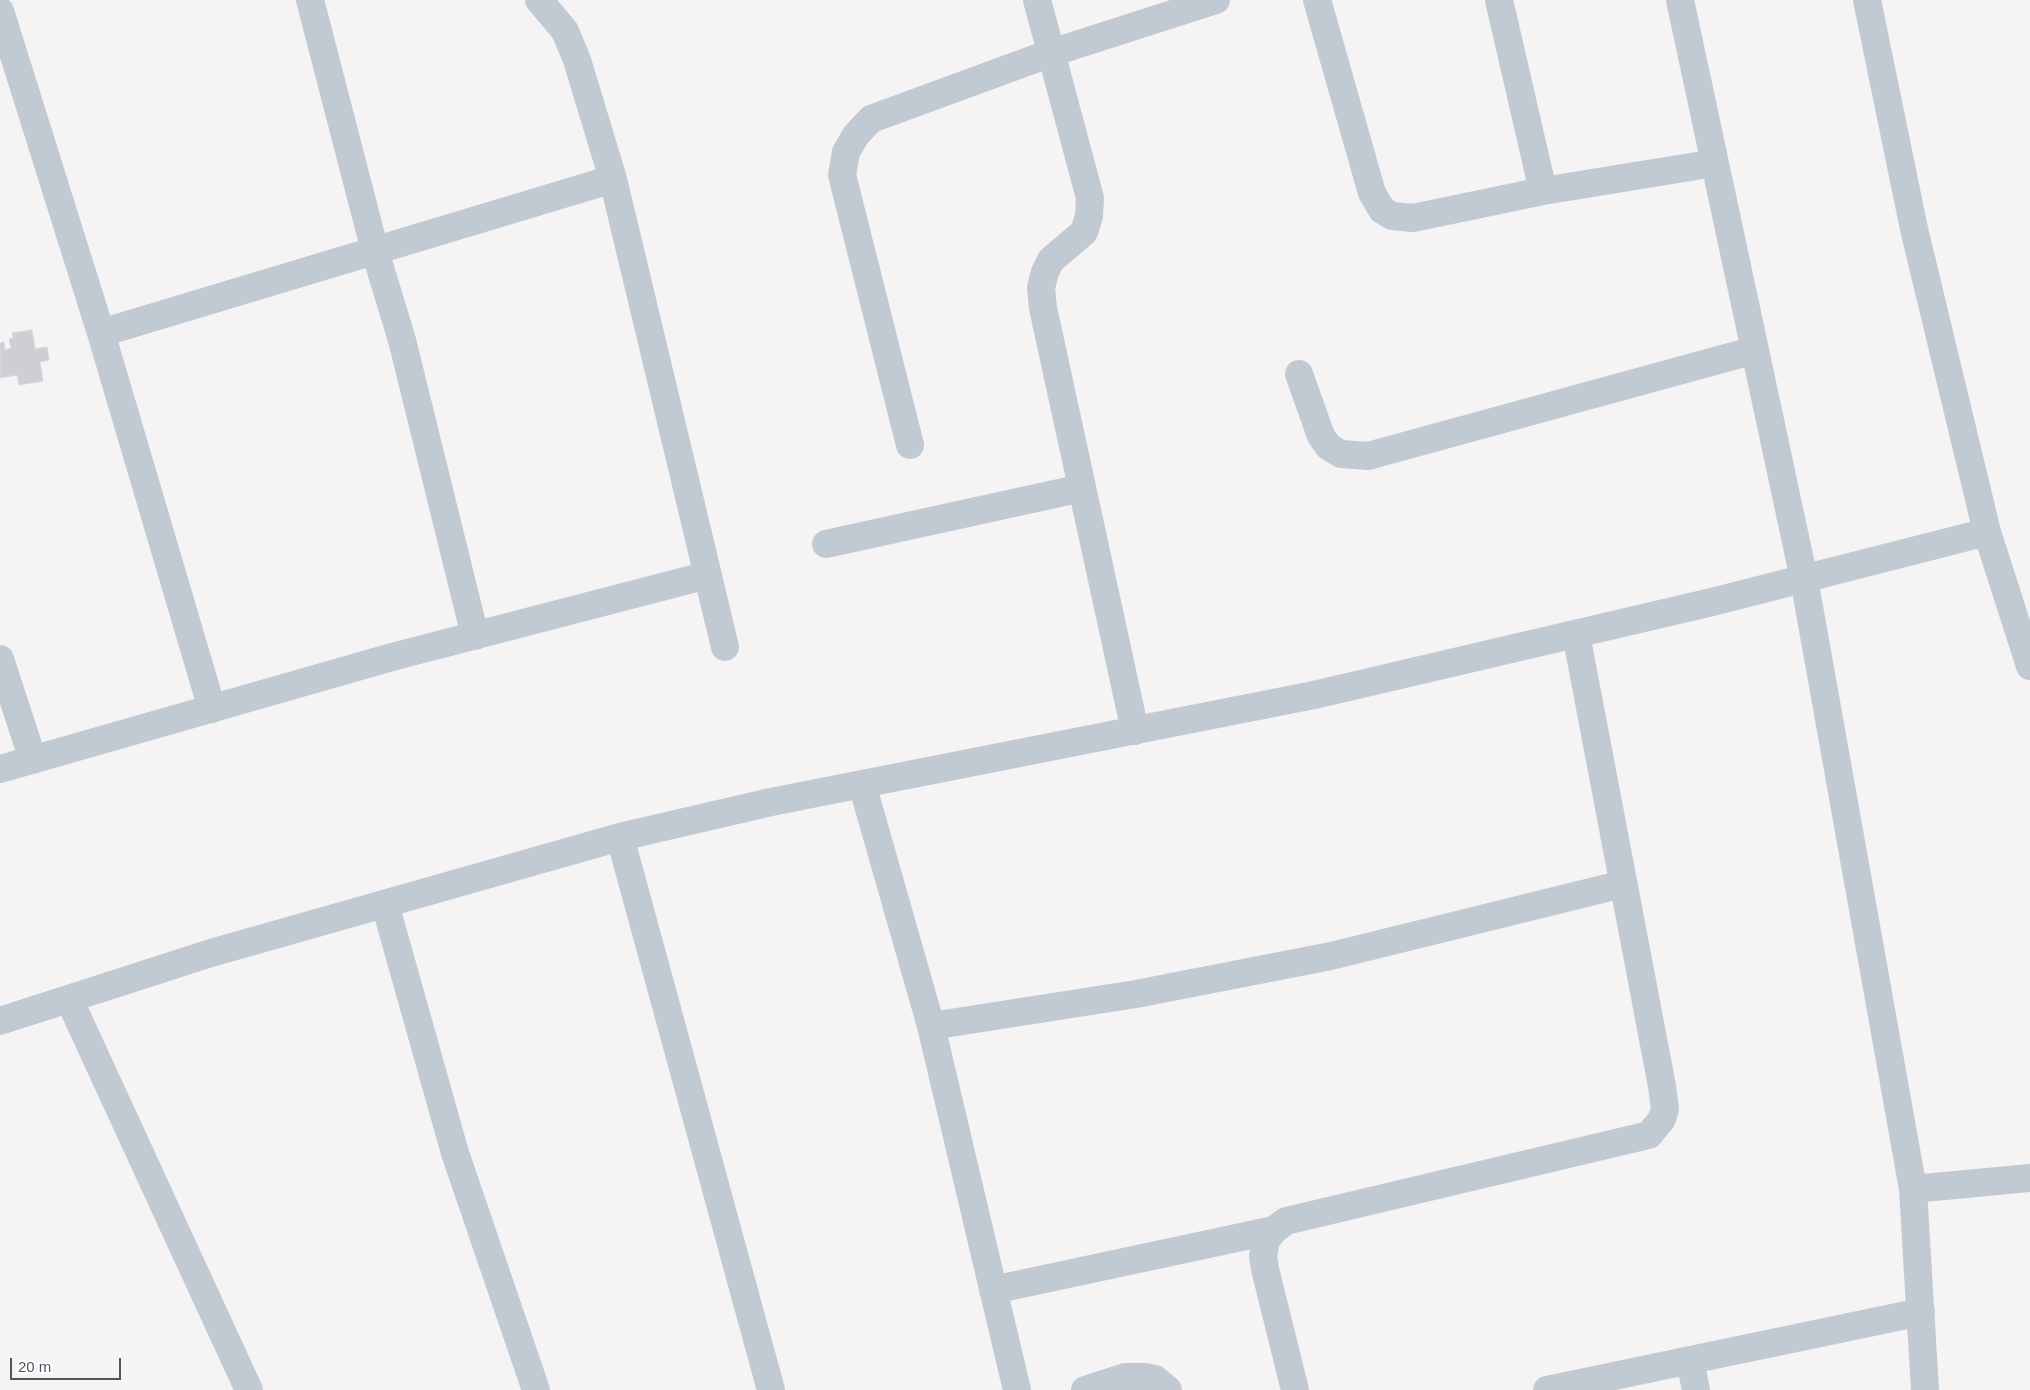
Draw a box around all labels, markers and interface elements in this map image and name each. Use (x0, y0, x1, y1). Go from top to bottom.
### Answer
scale bar (12, 1348, 124, 1380)
text: 20 m (18, 1358, 51, 1375)

